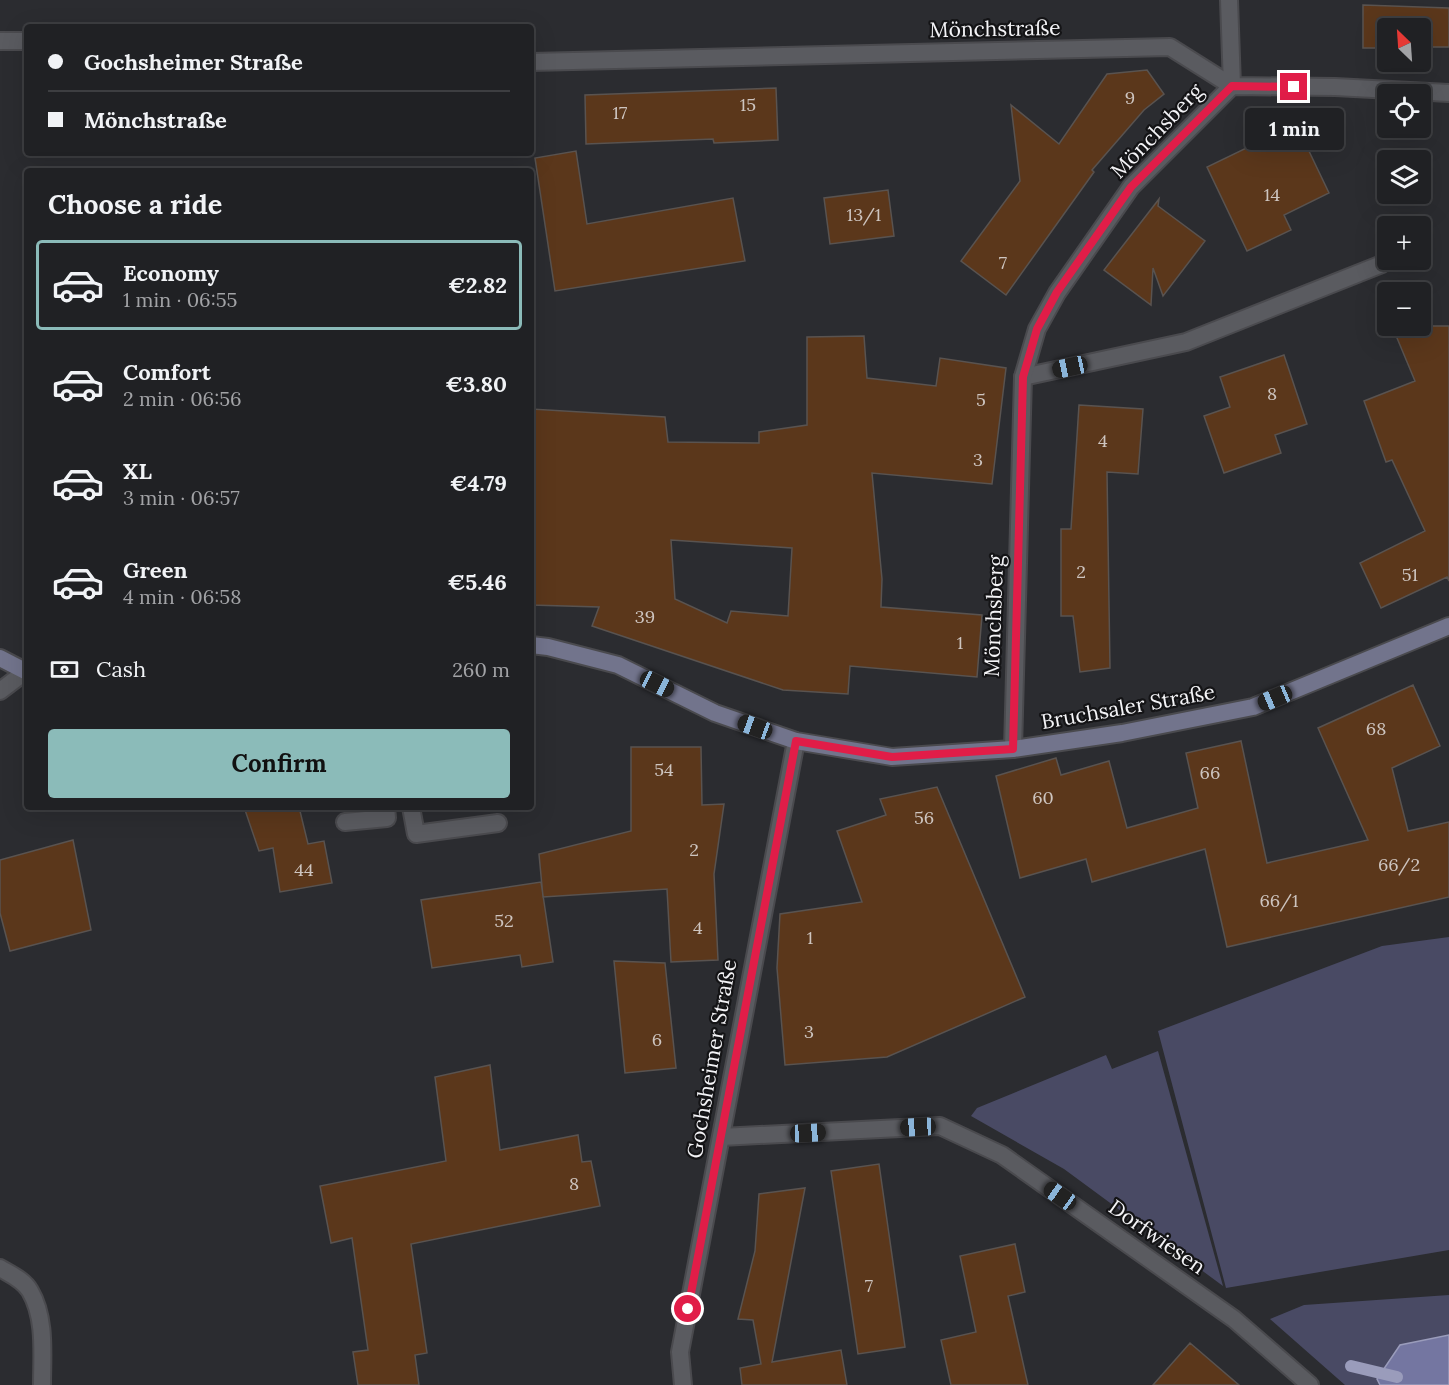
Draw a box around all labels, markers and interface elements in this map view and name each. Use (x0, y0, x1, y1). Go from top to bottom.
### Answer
street label: Mönchstraße (929, 14, 1061, 43)
north arrow (1377, 18, 1431, 72)
map controls (1377, 18, 1431, 336)
text: Gochsheimer Straße (84, 48, 303, 76)
route end (1280, 73, 1307, 100)
street label: Mönchsberg (1105, 77, 1209, 184)
button: locate (1377, 84, 1431, 138)
house number: 9 (1125, 86, 1135, 109)
house number: 15 (740, 93, 756, 116)
house number: 17 (613, 101, 627, 124)
text: Mönchstraße (84, 106, 227, 134)
callout: 1 min (1244, 108, 1344, 150)
text: 1 min (1269, 116, 1320, 141)
button: layers (1377, 150, 1431, 204)
house number: 14 (1264, 183, 1280, 206)
text: Choose a ride (48, 187, 222, 221)
house number: 13/1 (847, 203, 881, 226)
button: + (1377, 216, 1431, 270)
house number: 7 (999, 251, 1007, 274)
icon: car (51, 258, 105, 312)
text: Economy (123, 259, 219, 287)
text: €2.82 (448, 271, 507, 299)
button: − (1377, 282, 1431, 336)
text: 1 min · 06:55 (123, 287, 237, 312)
car (1051, 354, 1089, 380)
icon: car (51, 357, 105, 411)
text: Comfort (123, 358, 211, 386)
text: €3.80 (445, 370, 507, 398)
house number: 8 (1267, 382, 1277, 405)
text: 2 min · 06:56 (123, 386, 242, 411)
house number: 5 (976, 388, 986, 411)
house number: 4 (1098, 429, 1108, 452)
house number: 3 (973, 448, 983, 471)
icon: car (51, 456, 105, 510)
text: XL (123, 457, 152, 485)
text: €4.79 (450, 469, 507, 497)
text: 3 min · 06:57 (123, 485, 240, 510)
street label: Mönchsberg (978, 554, 1009, 677)
icon: car (51, 555, 105, 609)
text: Green (123, 556, 188, 584)
house number: 2 (1076, 560, 1086, 583)
house number: 51 (1402, 563, 1418, 586)
text: €5.46 (448, 568, 507, 596)
text: 4 min · 06:58 (123, 584, 241, 609)
house number: 39 (635, 605, 655, 628)
house number: 1 (957, 631, 963, 654)
icon: cash (48, 653, 81, 686)
text: Cash (96, 655, 146, 683)
text: 260 m (452, 657, 510, 682)
car (637, 668, 677, 700)
street label: Bruchsaler Straße (1039, 678, 1217, 735)
car (1255, 683, 1295, 713)
car (735, 712, 775, 742)
house number: 68 (1366, 717, 1386, 740)
button: Confirm (48, 729, 510, 798)
house number: 54 (654, 758, 674, 781)
house number: 66 (1200, 761, 1220, 784)
house number: 60 (1032, 786, 1054, 809)
house number: 56 (914, 806, 934, 829)
house number: 2 (689, 838, 699, 861)
house number: 66/2 (1378, 853, 1420, 876)
house number: 44 (294, 858, 314, 881)
house number: 66/1 (1259, 889, 1299, 912)
house number: 52 (494, 909, 514, 932)
house number: 4 (693, 916, 703, 939)
house number: 1 (807, 926, 813, 949)
street label: Gochsheimer Straße (681, 957, 742, 1161)
house number: 3 (804, 1020, 814, 1043)
house number: 6 (652, 1028, 662, 1051)
car (900, 1117, 936, 1137)
car (790, 1123, 826, 1143)
house number: 8 (569, 1172, 579, 1195)
car (1040, 1178, 1080, 1214)
street label: Dorfwiesen (1103, 1193, 1211, 1280)
house number: 7 (865, 1274, 873, 1297)
route start (674, 1295, 701, 1322)

